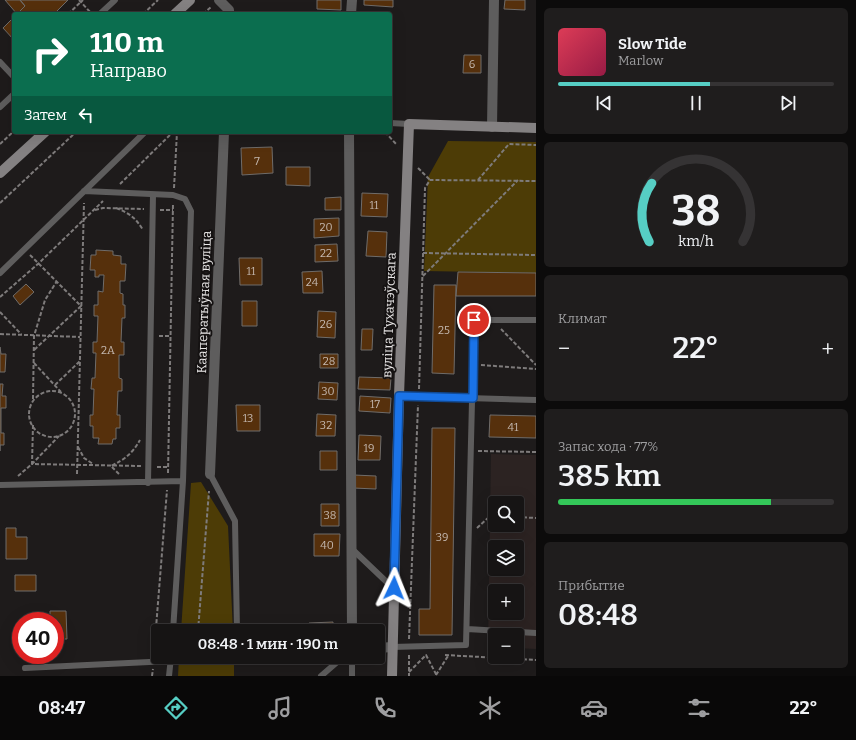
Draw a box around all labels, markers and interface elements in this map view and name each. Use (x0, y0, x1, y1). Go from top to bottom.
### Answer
text: 110 m (90, 26, 164, 59)
icon: right (24, 28, 76, 80)
text: Slow Tide (618, 35, 686, 53)
text: Marlow (618, 53, 663, 68)
house number: 6 (469, 58, 475, 71)
text: Направо (90, 60, 167, 82)
icon: previous (593, 92, 615, 114)
icon: pause (685, 92, 707, 114)
icon: next (777, 92, 799, 114)
icon: left (75, 104, 97, 126)
text: Затем (24, 106, 67, 124)
house number: 7 (254, 155, 260, 168)
text: 38 (672, 186, 720, 236)
house number: 11 (370, 199, 379, 212)
house number: 20 (319, 221, 333, 234)
street label: Кааператыўная вуліца (194, 230, 214, 374)
text: km/h (678, 233, 714, 250)
house number: 22 (320, 247, 332, 260)
street label: вуліца Тухачэўскага (379, 252, 399, 378)
house number: 11 (247, 265, 256, 278)
house number: 24 (306, 276, 319, 289)
pin (457, 303, 491, 337)
icon: arrive (463, 309, 485, 331)
text: Климат (558, 311, 607, 326)
house number: 26 (320, 318, 332, 331)
house number: 25 (438, 324, 450, 337)
text: 22° (672, 330, 719, 366)
text: − (558, 335, 570, 362)
text: + (821, 335, 834, 362)
house number: 2А (101, 344, 115, 357)
house number: 28 (323, 355, 335, 368)
house number: 30 (321, 385, 335, 398)
house number: 17 (370, 398, 380, 411)
house number: 13 (243, 412, 253, 425)
house number: 32 (320, 419, 332, 432)
house number: 41 (508, 421, 519, 434)
text: Запас хода · 77% (558, 439, 658, 454)
house number: 19 (364, 442, 374, 455)
text: 385 km (558, 458, 661, 494)
map controls (488, 496, 524, 664)
button: search (488, 496, 524, 532)
house number: 38 (324, 509, 336, 522)
house number: 39 (436, 531, 448, 544)
house number: 40 (320, 539, 334, 552)
button: layers (488, 540, 524, 576)
position arrow (373, 567, 415, 609)
text: Прибытие (558, 578, 625, 593)
button: + (488, 584, 524, 620)
text: 08:48 (558, 597, 638, 633)
speed limit sign: 40 (12, 612, 64, 664)
button: − (488, 628, 524, 664)
text: 08:48 · 1 мин · 190 m (198, 635, 338, 653)
icon: directions (162, 694, 190, 722)
icon: music (266, 694, 294, 722)
icon: phone (371, 694, 399, 722)
icon: climate (476, 694, 504, 722)
icon: car (580, 694, 608, 722)
icon: filters (685, 694, 713, 722)
text: 08:47 (38, 697, 85, 719)
text: 22° (789, 697, 818, 719)

